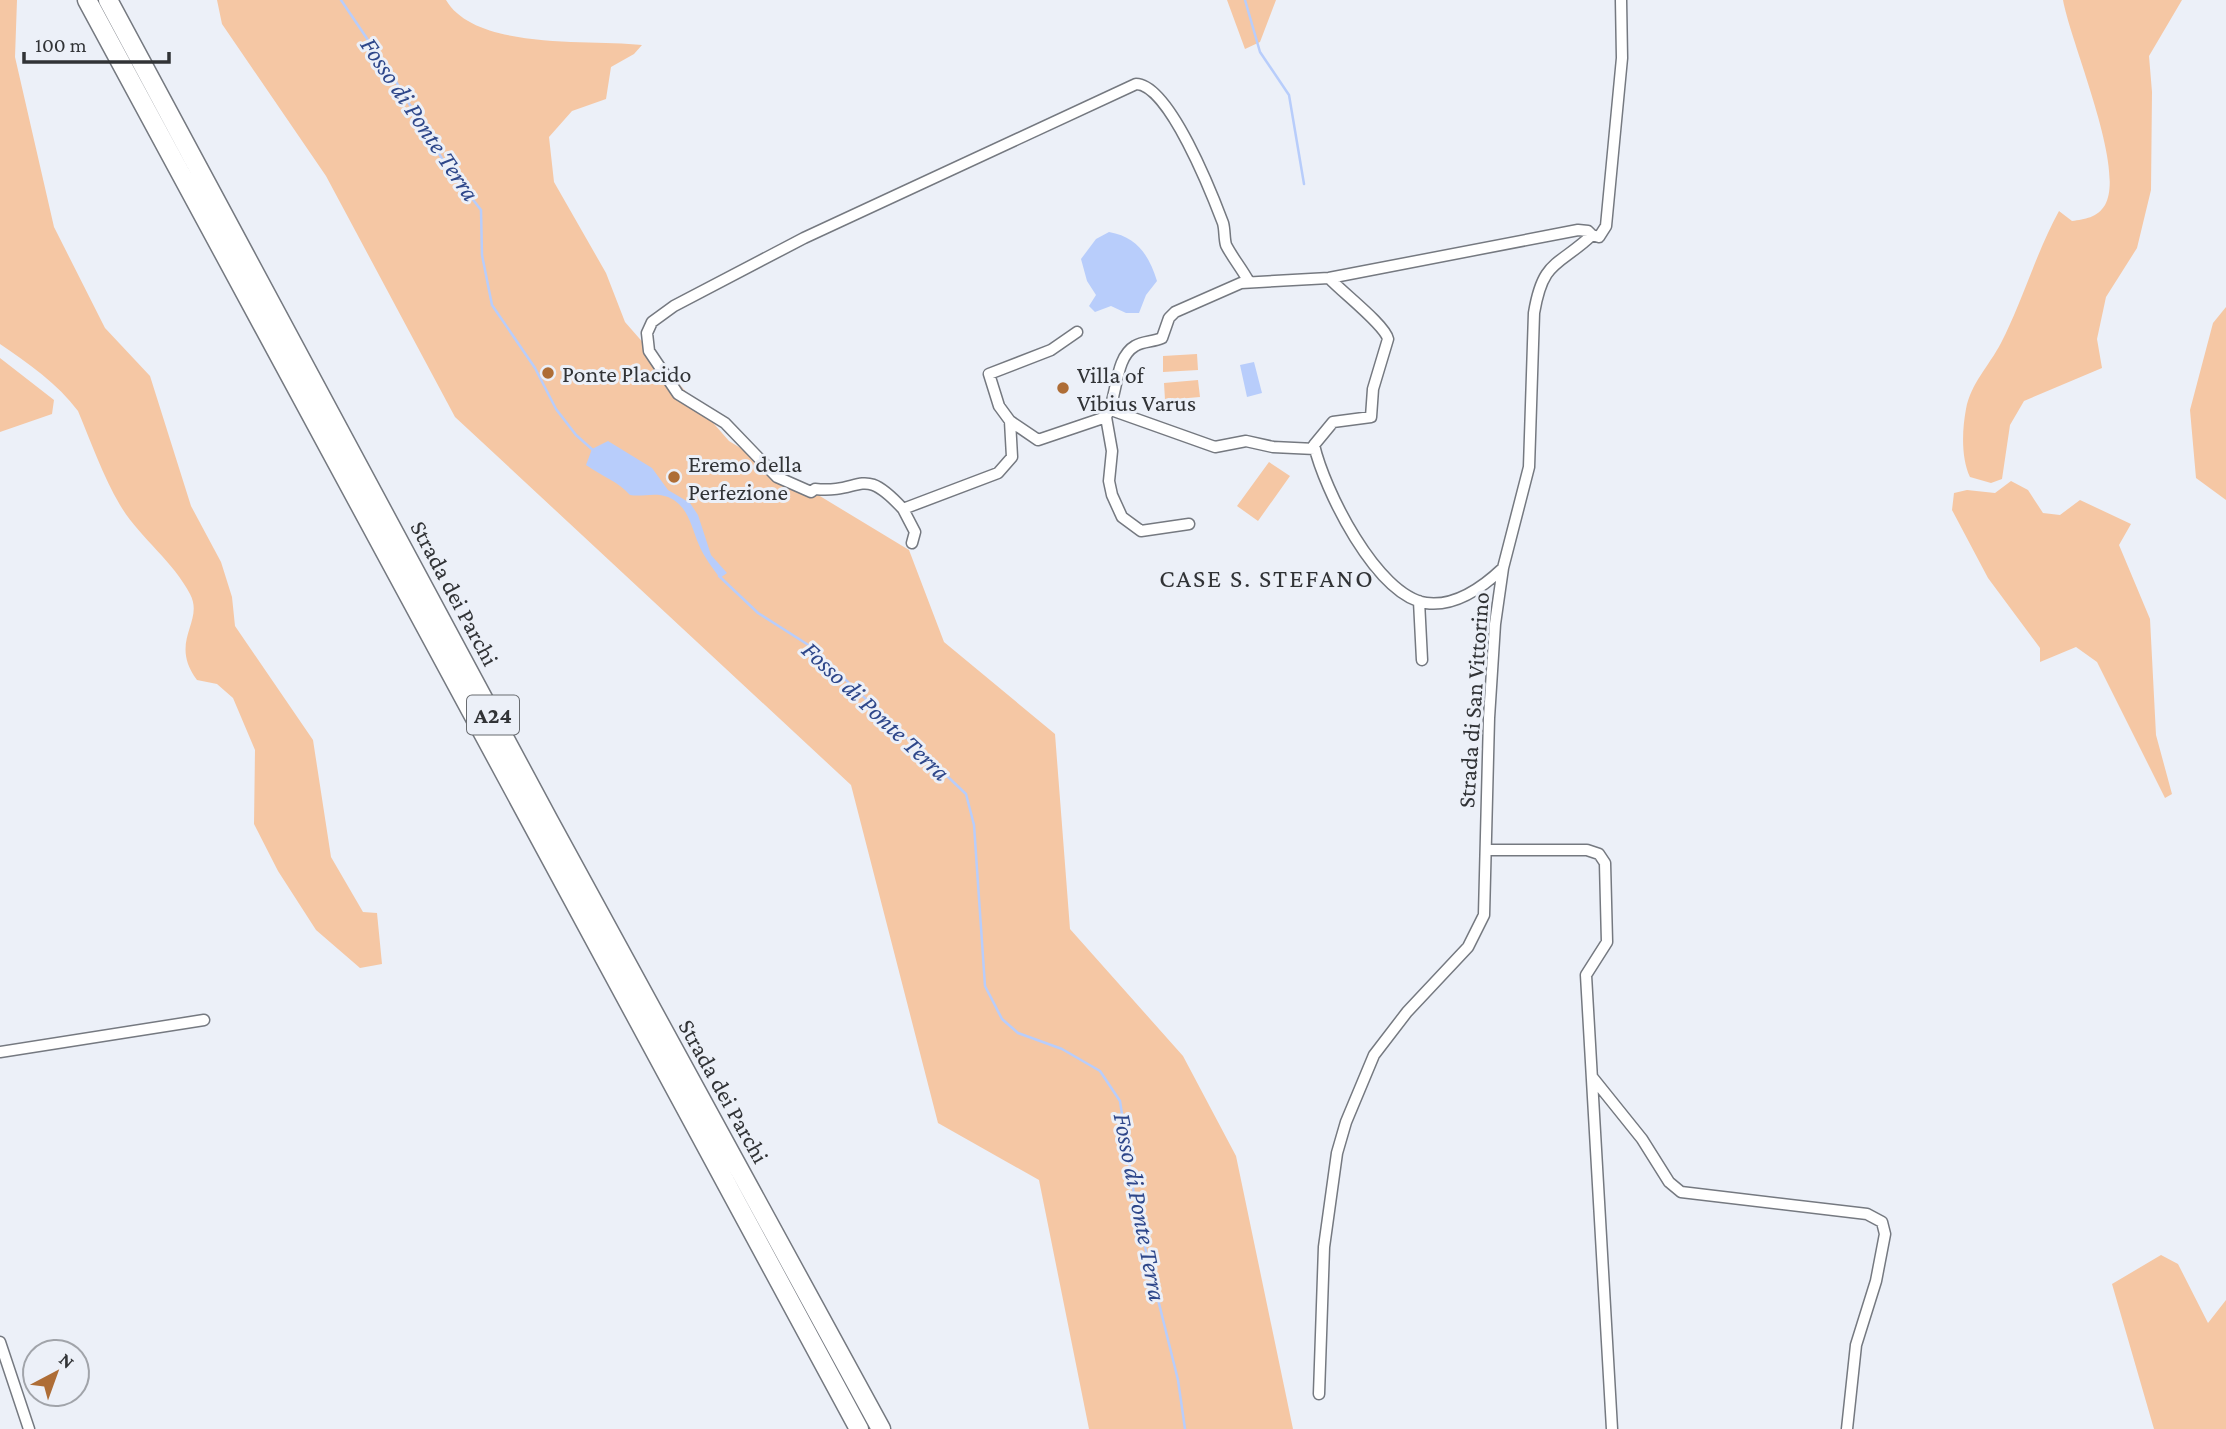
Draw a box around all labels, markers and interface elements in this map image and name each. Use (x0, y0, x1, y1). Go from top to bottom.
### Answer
scale bar (24, 21, 170, 65)
water label: Fosso di Ponte Terra (354, 32, 486, 206)
text: 100 m (35, 33, 87, 57)
place label: Ponte Placido (562, 360, 691, 387)
place label: Villa of Vibius Varus (1077, 361, 1196, 416)
marker: Ponte Placido (540, 365, 556, 381)
marker: Villa of Vibius Varus (1055, 380, 1071, 396)
place label: Eremo della Perfezione (688, 450, 802, 505)
marker: Eremo della Perfezione (666, 469, 682, 485)
street label: Strada dei Parchi (405, 516, 505, 670)
district label: CASE S. STEFANO (1159, 564, 1375, 593)
street label: Strada di San Vittorino (1452, 591, 1494, 809)
water label: Fosso di Ponte Terra (796, 635, 956, 787)
road number: A24 (467, 695, 519, 734)
street label: Strada dei Parchi (673, 1014, 775, 1168)
water label: Fosso di Ponte Terra (1107, 1110, 1173, 1304)
north arrow (21, 1338, 91, 1408)
text: N (55, 1348, 79, 1373)

